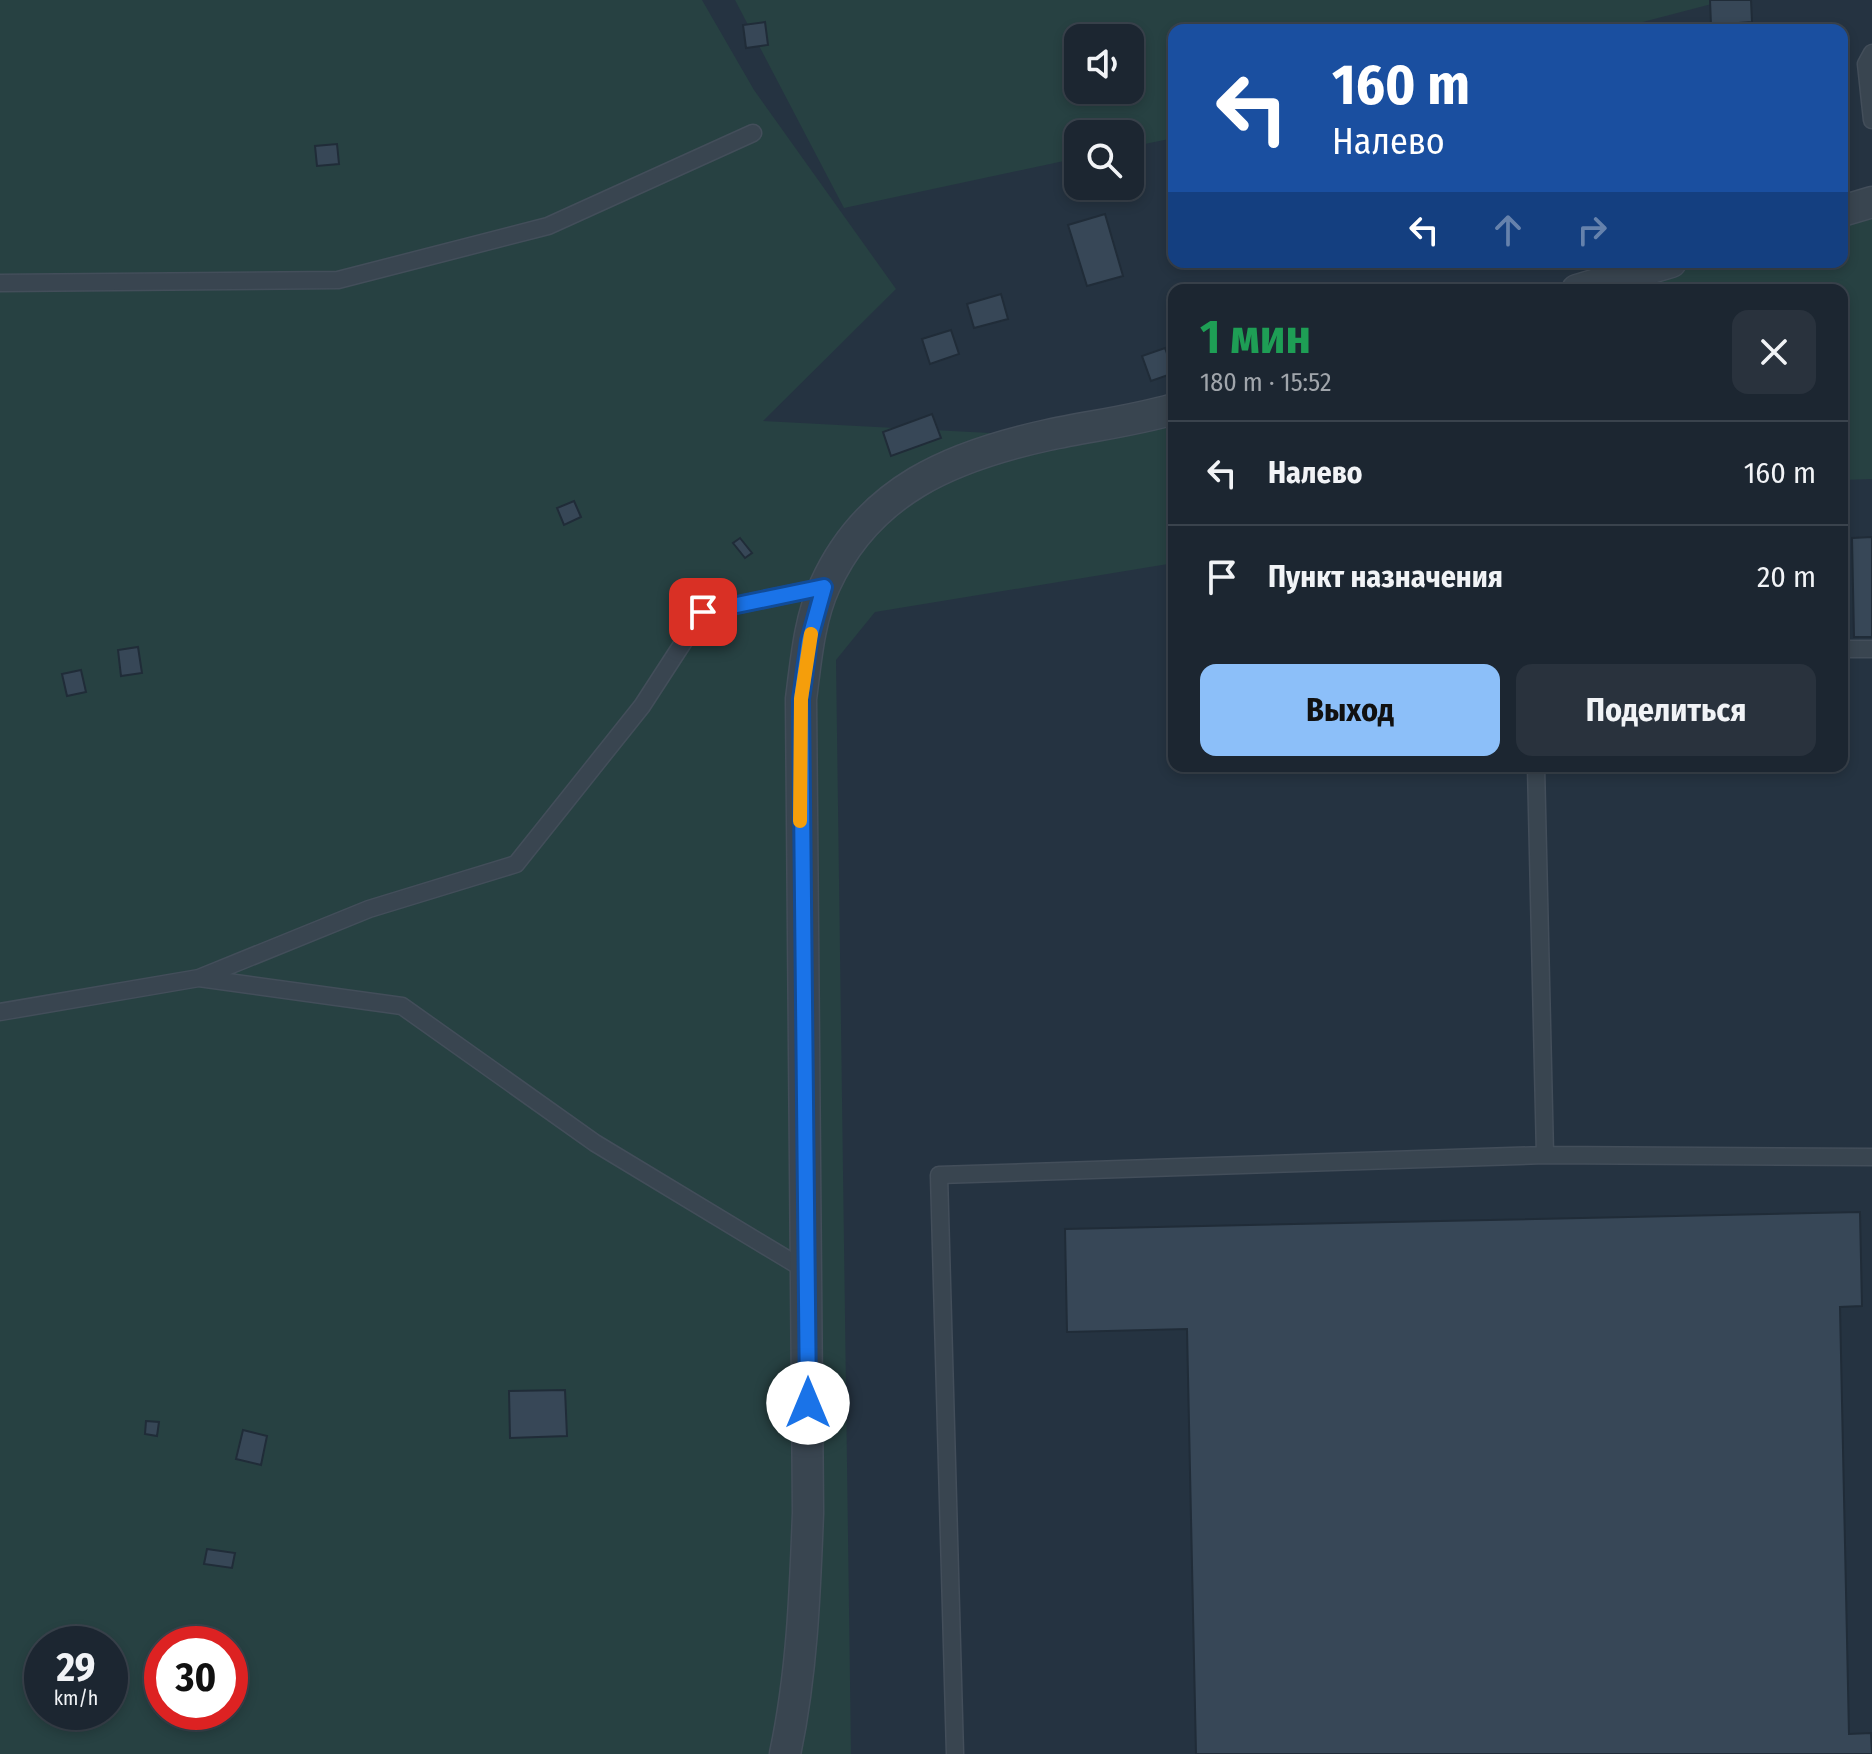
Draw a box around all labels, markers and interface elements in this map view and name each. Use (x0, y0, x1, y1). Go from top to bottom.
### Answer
map controls (1064, 24, 1144, 200)
button: sound (1064, 24, 1144, 104)
text: 160 m (1332, 52, 1470, 119)
icon: left (1200, 56, 1304, 160)
button: search (1064, 120, 1144, 200)
text: Налево (1332, 120, 1445, 164)
icon: left (1402, 208, 1446, 252)
icon: ahead (1486, 208, 1530, 252)
icon: right (1570, 208, 1614, 252)
text: 1 мин (1200, 308, 1311, 366)
button: close (1732, 310, 1816, 394)
text: 180 m · 15:52 (1200, 367, 1331, 398)
icon: left (1200, 451, 1244, 495)
text: Налево (1268, 455, 1363, 491)
text: 160 m (1744, 455, 1816, 491)
icon: arrive (1200, 555, 1244, 599)
text: Пункт назначения (1268, 559, 1503, 595)
text: 20 m (1757, 559, 1816, 595)
pin (669, 578, 737, 646)
icon: arrive (681, 590, 725, 634)
button: Выход (1200, 664, 1500, 756)
button: Поделиться (1516, 664, 1816, 756)
position arrow (766, 1361, 850, 1445)
speed limit sign: 30 (144, 1626, 248, 1730)
text: 29 (56, 1644, 95, 1692)
text: km/h (54, 1686, 98, 1710)

